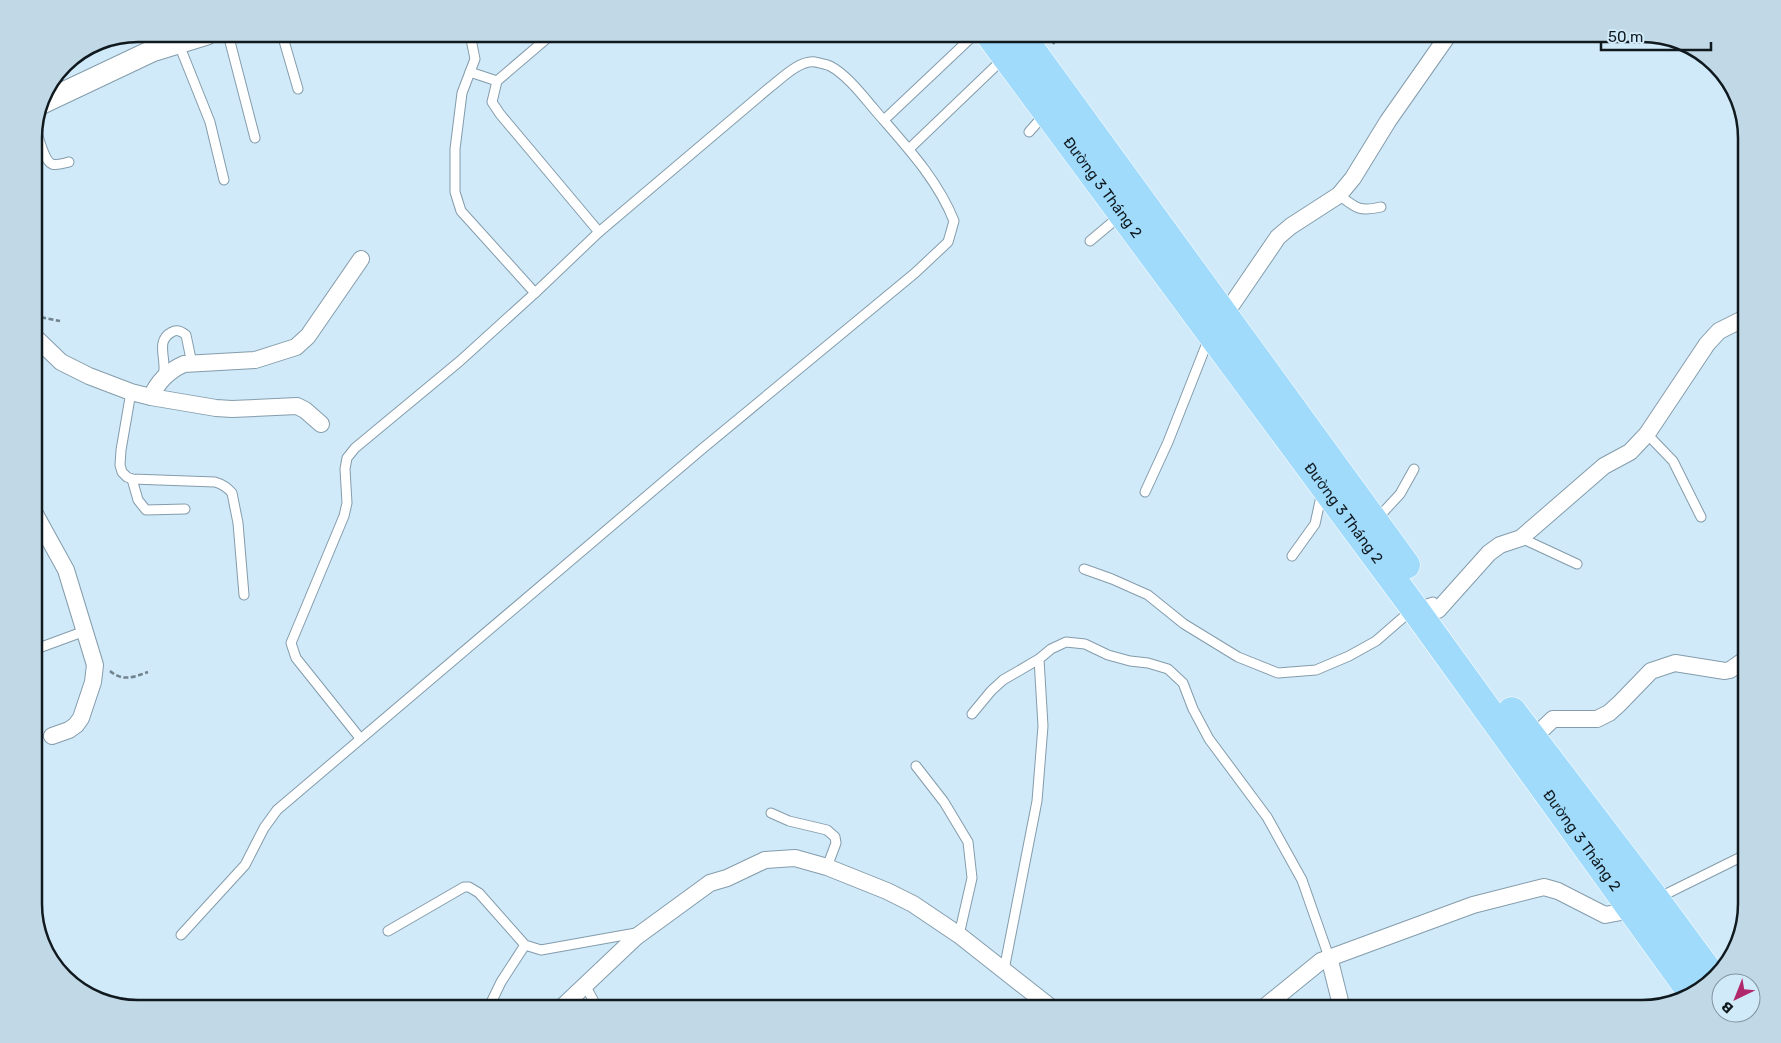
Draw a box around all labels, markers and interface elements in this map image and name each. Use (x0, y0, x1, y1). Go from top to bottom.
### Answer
scale bar (1601, 20, 1711, 52)
text: 50 m (1608, 28, 1643, 46)
street label: Đường 3 Tháng 2 (1059, 134, 1146, 242)
street label: Đường 3 Tháng 2 (1300, 459, 1387, 567)
street label: Đường 3 Tháng 2 (1539, 786, 1625, 895)
north arrow (1711, 973, 1761, 1023)
text: B (1718, 997, 1737, 1017)

